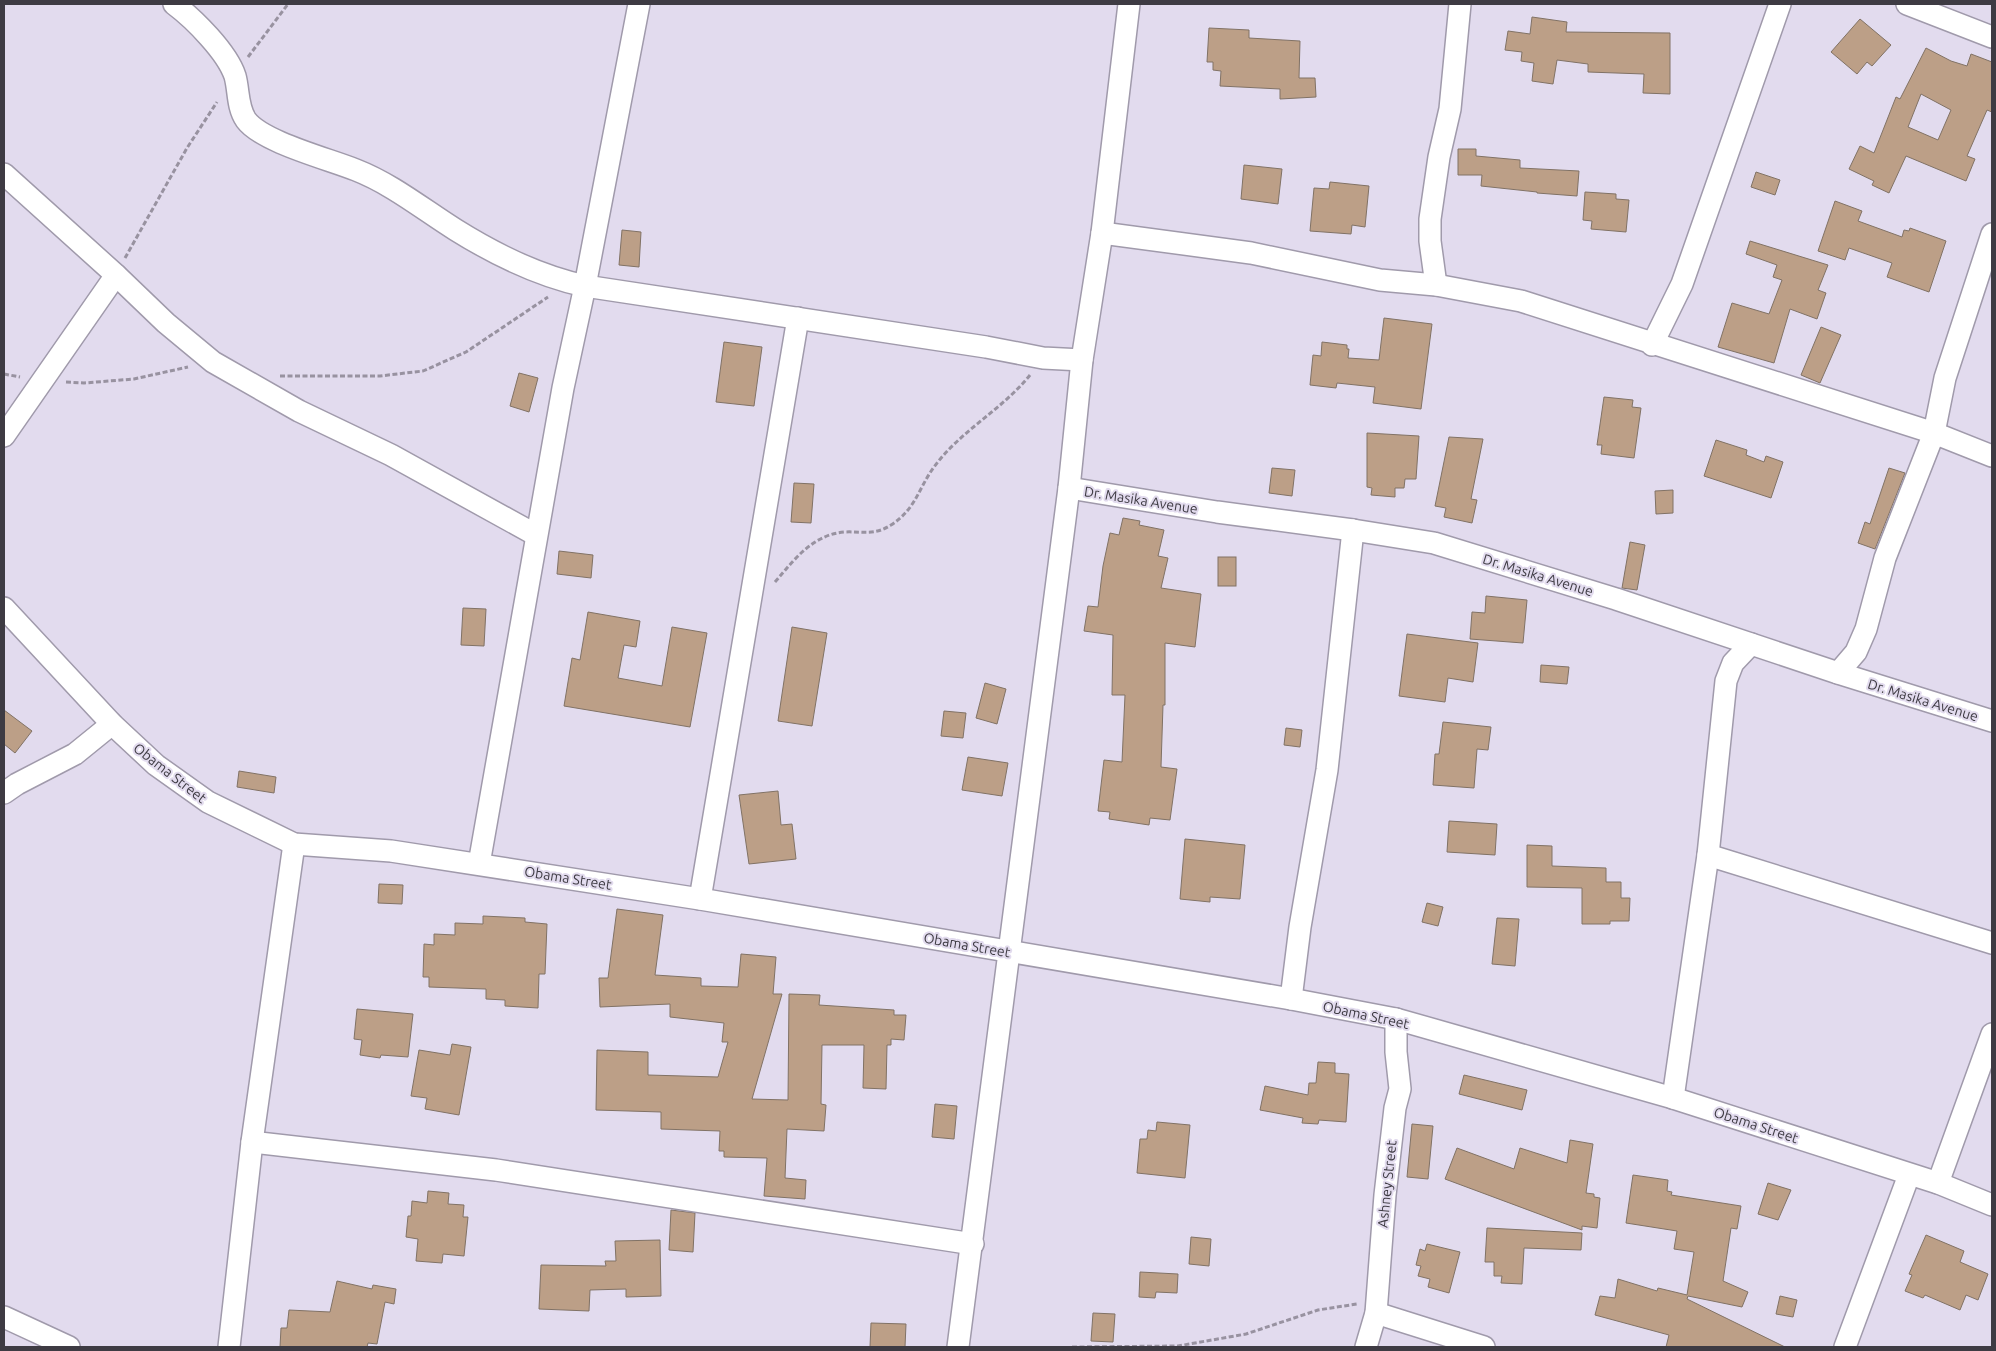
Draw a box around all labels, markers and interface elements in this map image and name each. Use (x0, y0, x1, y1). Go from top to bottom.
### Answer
street label: Dr. Masika Avenue (1083, 483, 1199, 517)
street label: Dr. Masika Avenue (1481, 551, 1595, 599)
street label: Dr. Masika Avenue (1866, 676, 1980, 724)
street label: Obama Street (130, 740, 210, 807)
street label: Obama Street (523, 863, 613, 893)
street label: Obama Street (922, 929, 1012, 961)
street label: Obama Street (1321, 998, 1411, 1032)
street label: Obama Street (1712, 1104, 1801, 1146)
street label: Ashney Street (1374, 1139, 1400, 1229)

